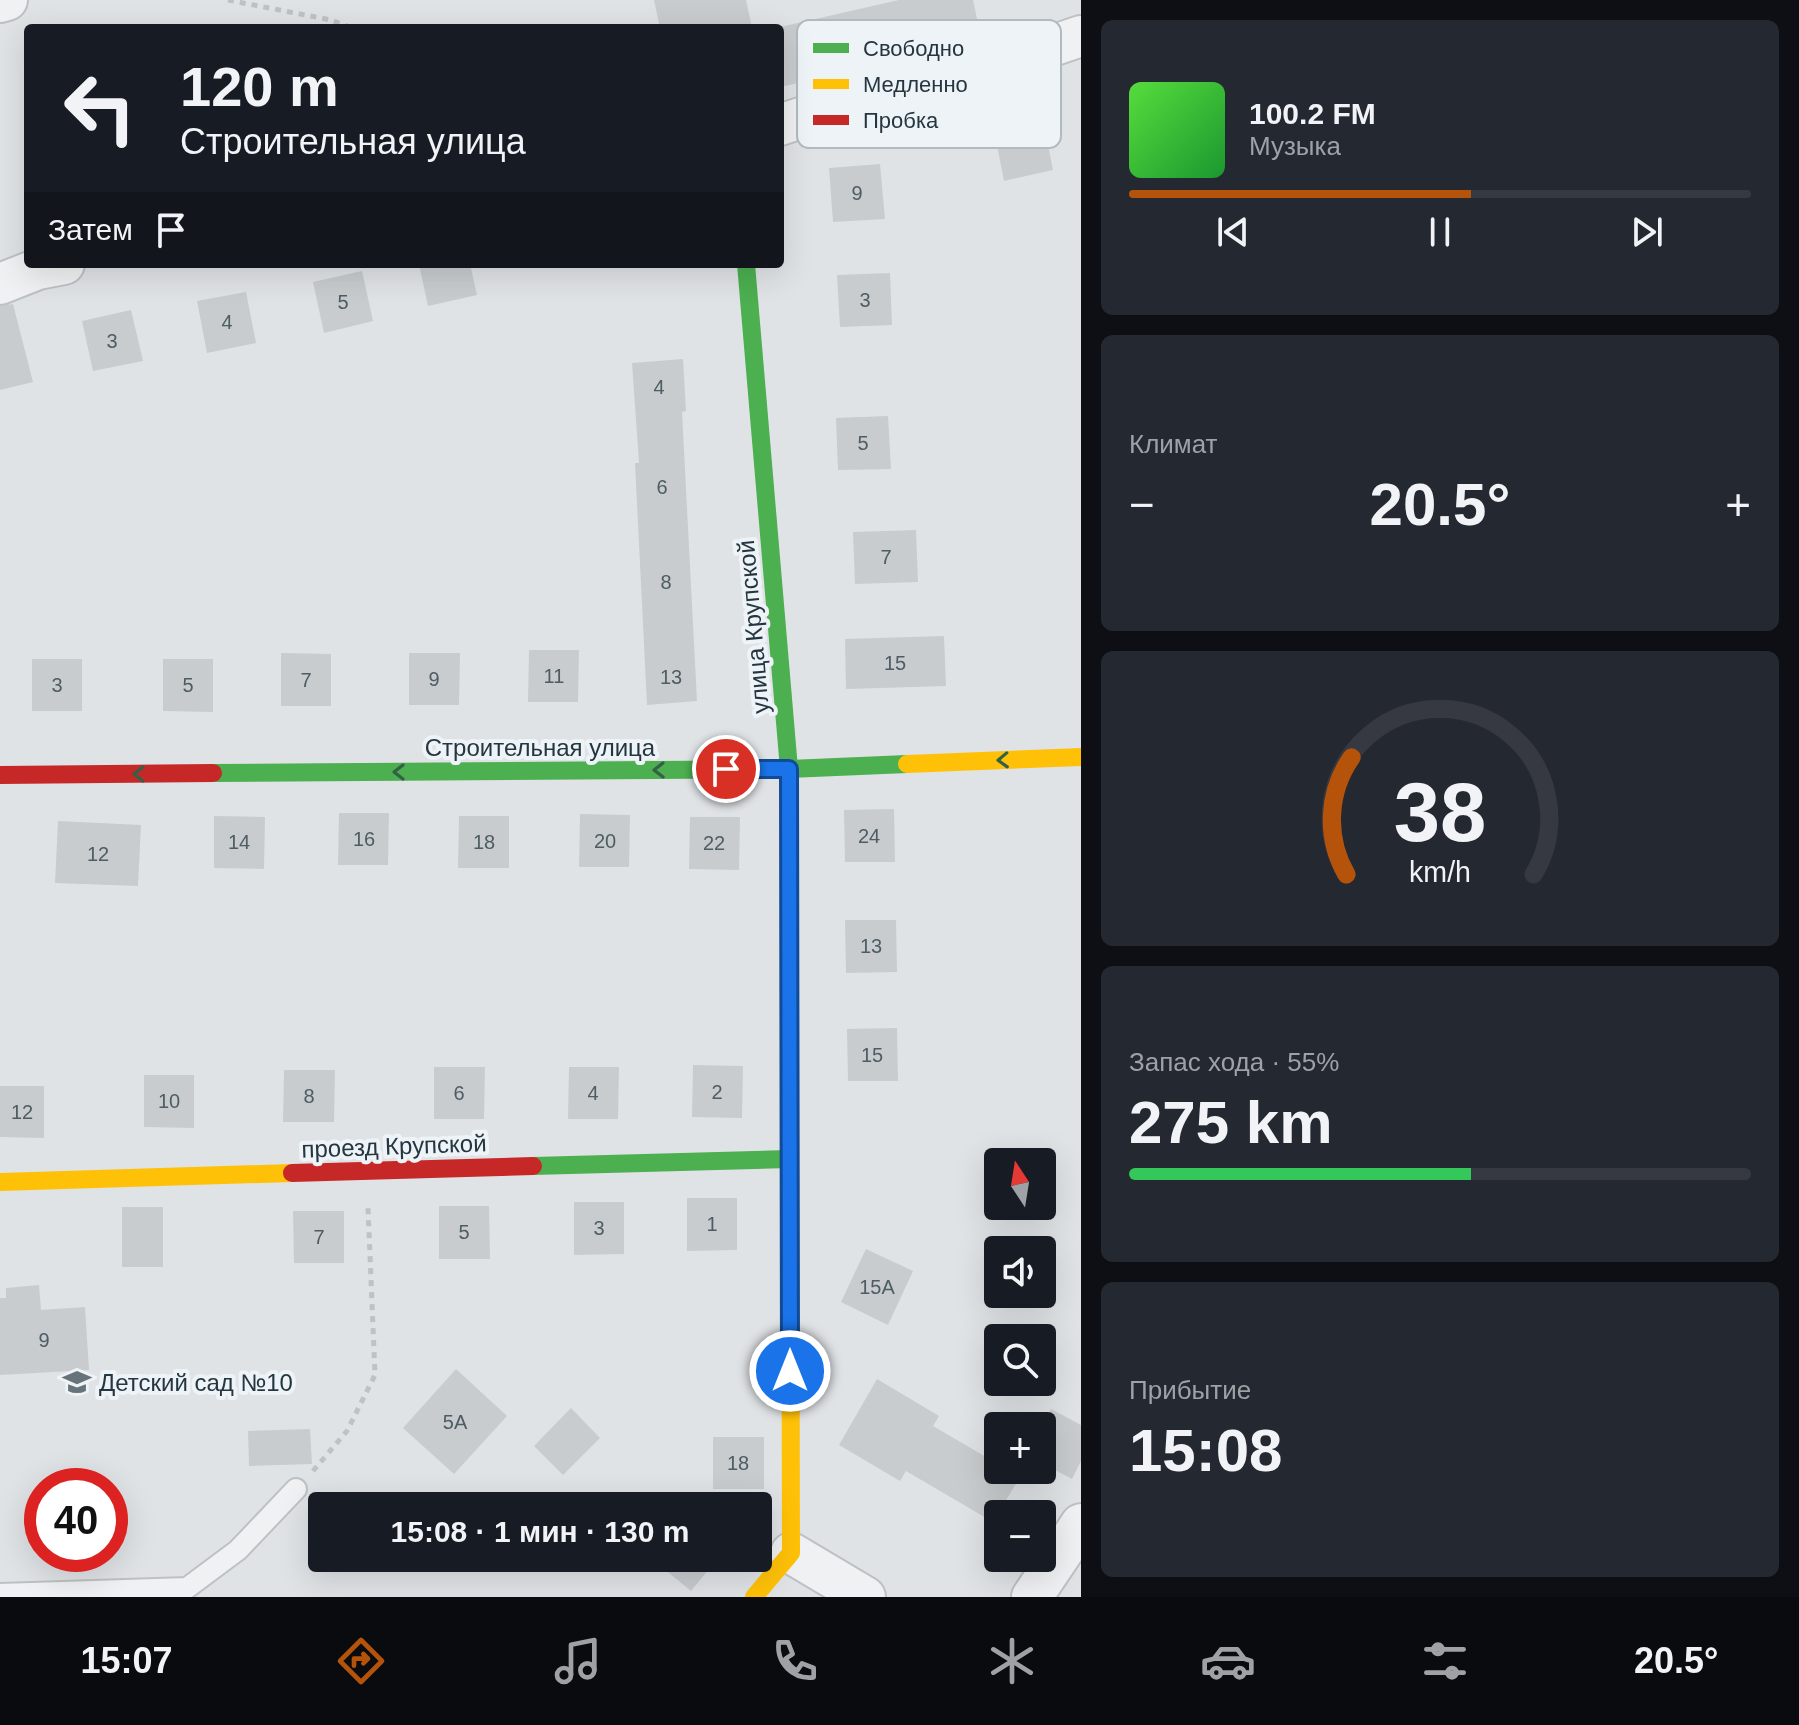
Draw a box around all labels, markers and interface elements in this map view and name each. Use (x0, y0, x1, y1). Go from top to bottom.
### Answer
legend (797, 20, 1061, 148)
text: Свободно (863, 36, 964, 61)
text: 120 m (180, 55, 339, 118)
icon: left (48, 56, 152, 160)
text: Медленно (863, 72, 968, 97)
text: 100.2 FM (1249, 97, 1376, 130)
text: Пробка (863, 108, 939, 133)
text: Строительная улица (180, 121, 526, 162)
text: Музыка (1249, 131, 1341, 161)
house number: 9 (851, 182, 863, 204)
icon: arrive (149, 208, 193, 252)
icon: previous (1211, 210, 1255, 254)
icon: pause (1418, 210, 1462, 254)
icon: next (1625, 210, 1669, 254)
text: Затем (48, 213, 133, 246)
house number: 3 (859, 289, 871, 311)
house number: 5 (337, 291, 349, 313)
house number: 4 (221, 311, 233, 333)
house number: 3 (106, 330, 118, 352)
house number: 4 (653, 376, 665, 398)
text: Климат (1129, 429, 1218, 459)
house number: 5 (857, 432, 869, 454)
text: 20.5° (1370, 471, 1510, 538)
house number: 6 (656, 476, 668, 498)
text: − (1129, 480, 1155, 529)
text: + (1725, 480, 1751, 529)
street label: улица Крупской (732, 539, 774, 715)
house number: 7 (880, 546, 892, 568)
house number: 8 (660, 571, 672, 593)
house number: 15 (884, 652, 906, 674)
house number: 11 (544, 665, 564, 687)
house number: 13 (660, 666, 682, 688)
house number: 9 (428, 668, 440, 690)
house number: 7 (300, 669, 312, 691)
house number: 3 (51, 674, 63, 696)
house number: 5 (182, 674, 194, 696)
street label: Строительная улица (425, 734, 656, 761)
pin (692, 735, 760, 803)
icon: arrive (704, 747, 748, 791)
one-way arrow (996, 751, 1009, 768)
one-way arrow (652, 761, 665, 779)
one-way arrow (392, 763, 405, 781)
one-way arrow (132, 765, 145, 783)
text: 38 (1394, 765, 1486, 858)
house number: 24 (858, 825, 880, 847)
house number: 16 (353, 828, 375, 850)
house number: 20 (594, 830, 616, 852)
house number: 14 (228, 831, 250, 853)
house number: 18 (473, 831, 495, 853)
house number: 22 (703, 832, 725, 854)
house number: 12 (87, 843, 109, 865)
text: km/h (1409, 856, 1471, 888)
house number: 13 (860, 935, 882, 957)
house number: 15 (861, 1044, 883, 1066)
text: Запас хода · 55% (1129, 1047, 1339, 1077)
house number: 2 (711, 1081, 723, 1103)
house number: 6 (453, 1082, 465, 1104)
house number: 4 (587, 1082, 599, 1104)
house number: 8 (303, 1085, 315, 1107)
text: 275 km (1129, 1089, 1333, 1156)
house number: 10 (158, 1090, 180, 1112)
house number: 12 (11, 1101, 33, 1123)
street label: проезд Крупской (301, 1129, 487, 1163)
north arrow (984, 1148, 1056, 1220)
map controls (984, 1148, 1056, 1572)
house number: 1 (706, 1213, 718, 1235)
house number: 3 (593, 1217, 605, 1239)
house number: 5 (458, 1221, 470, 1243)
house number: 7 (313, 1226, 325, 1248)
button: sound (984, 1236, 1056, 1308)
house number: 15А (859, 1276, 895, 1298)
button: search (984, 1324, 1056, 1396)
house number: 9 (38, 1329, 50, 1351)
position arrow (748, 1329, 832, 1413)
school or university icon: Детский сад №10 (62, 1367, 92, 1397)
place label: Детский сад №10 (99, 1369, 293, 1396)
text: Прибытие (1129, 1375, 1251, 1405)
house number: 5А (443, 1411, 468, 1433)
button: + (984, 1412, 1056, 1484)
text: 15:08 (1129, 1417, 1282, 1484)
house number: 18 (727, 1452, 749, 1474)
speed limit sign: 40 (24, 1468, 128, 1572)
button: − (984, 1500, 1056, 1572)
text: 15:08 · 1 мин · 130 m (391, 1515, 689, 1548)
icon: directions (333, 1633, 389, 1689)
icon: music (550, 1633, 606, 1689)
icon: phone (767, 1633, 823, 1689)
icon: climate (984, 1633, 1040, 1689)
icon: car (1200, 1633, 1256, 1689)
icon: filters (1417, 1633, 1473, 1689)
text: 15:07 (80, 1640, 172, 1681)
text: 20.5° (1634, 1640, 1719, 1681)

